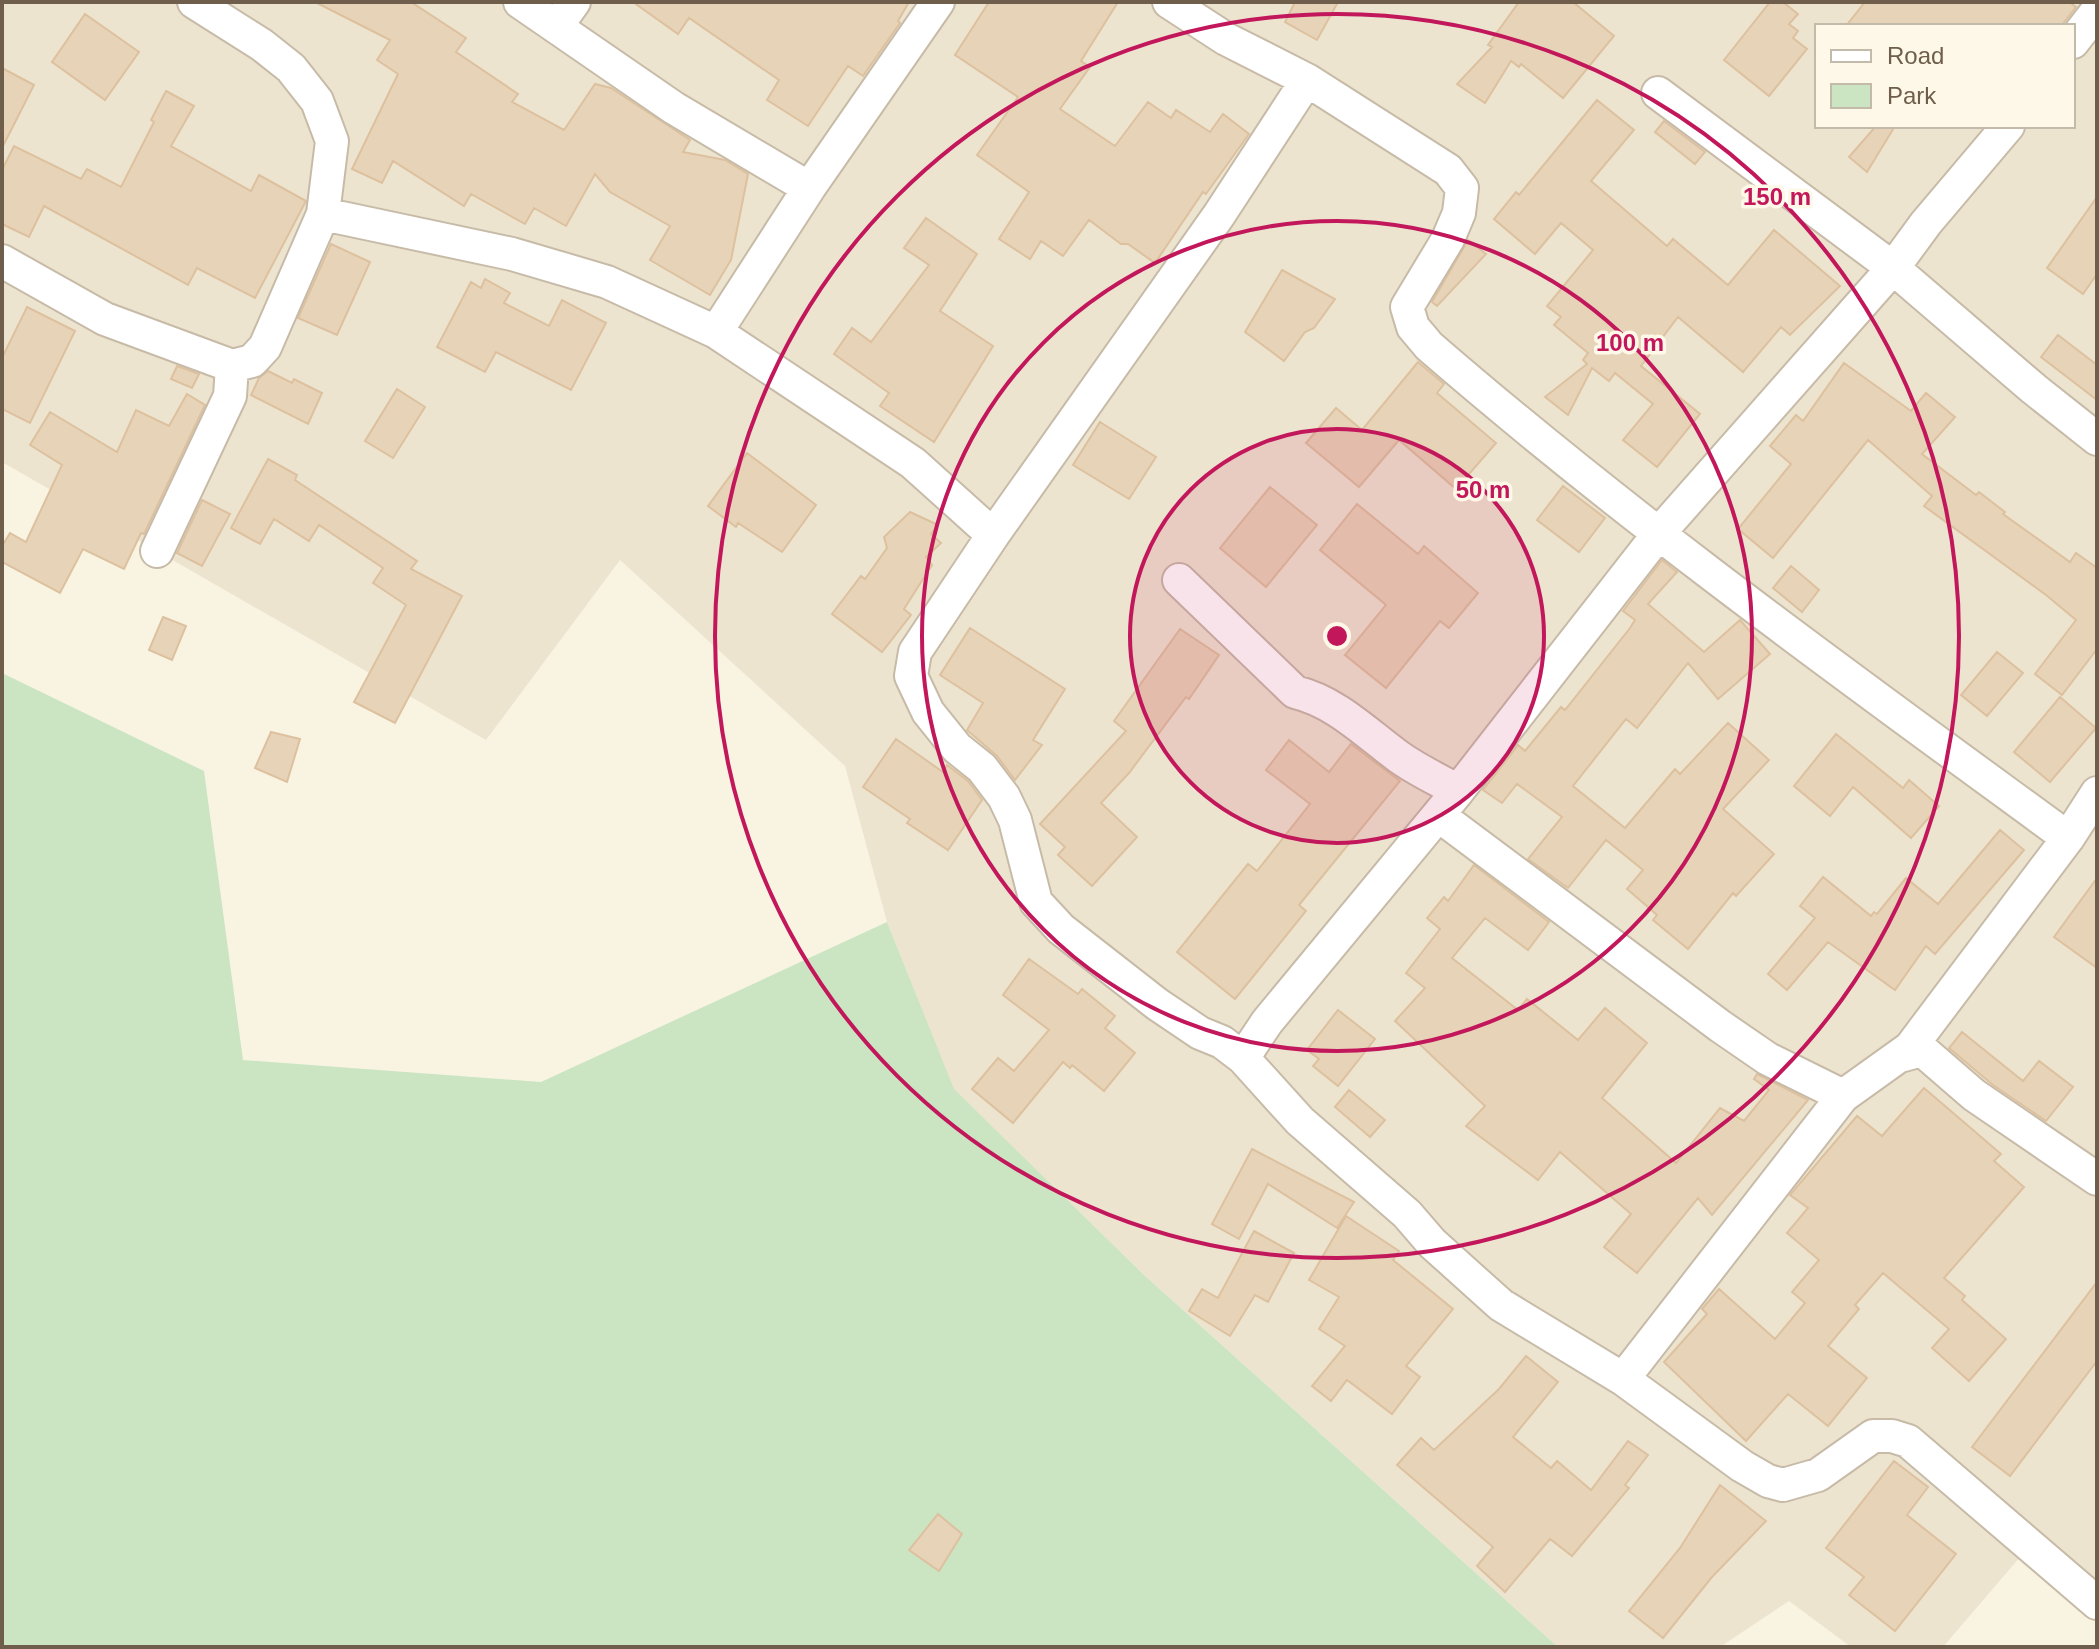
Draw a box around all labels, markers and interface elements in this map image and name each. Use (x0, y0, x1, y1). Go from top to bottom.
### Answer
legend (1815, 24, 2075, 128)
text: Road (1887, 42, 1944, 69)
text: Park (1887, 82, 1937, 109)
text: 150 m (1743, 183, 1811, 210)
text: 100 m (1596, 329, 1664, 356)
text: 50 m (1456, 476, 1510, 503)
centre of rings (1323, 622, 1351, 650)

